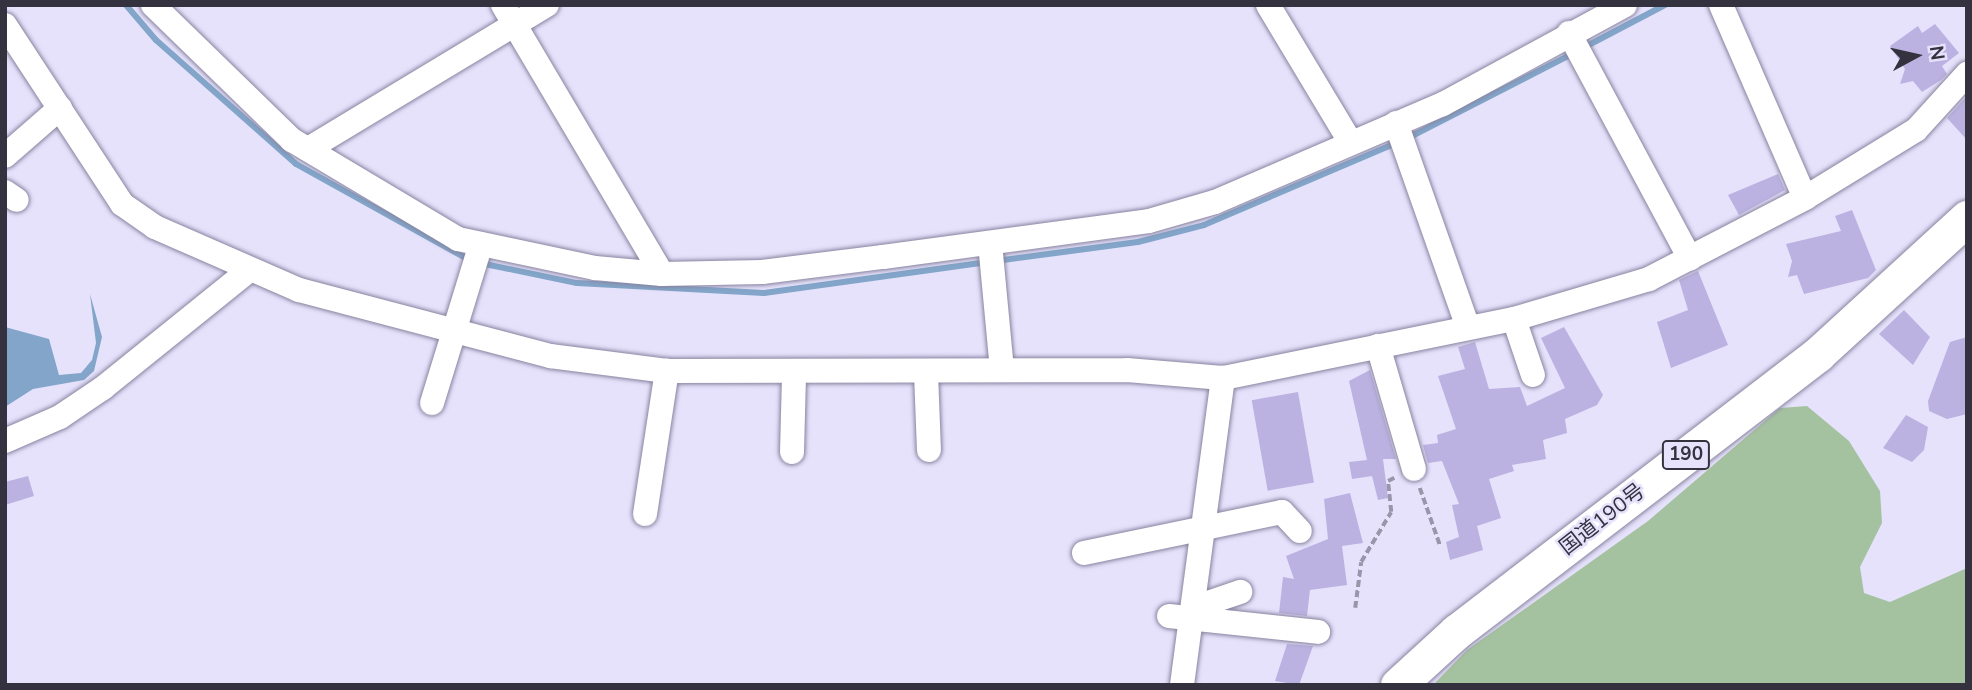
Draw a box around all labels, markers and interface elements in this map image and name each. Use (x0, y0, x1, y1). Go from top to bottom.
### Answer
north arrow (1881, 21, 1951, 91)
text: N (1923, 44, 1951, 62)
road number: 190 (1662, 440, 1710, 470)
street label: 国道190号 (1555, 478, 1649, 560)

